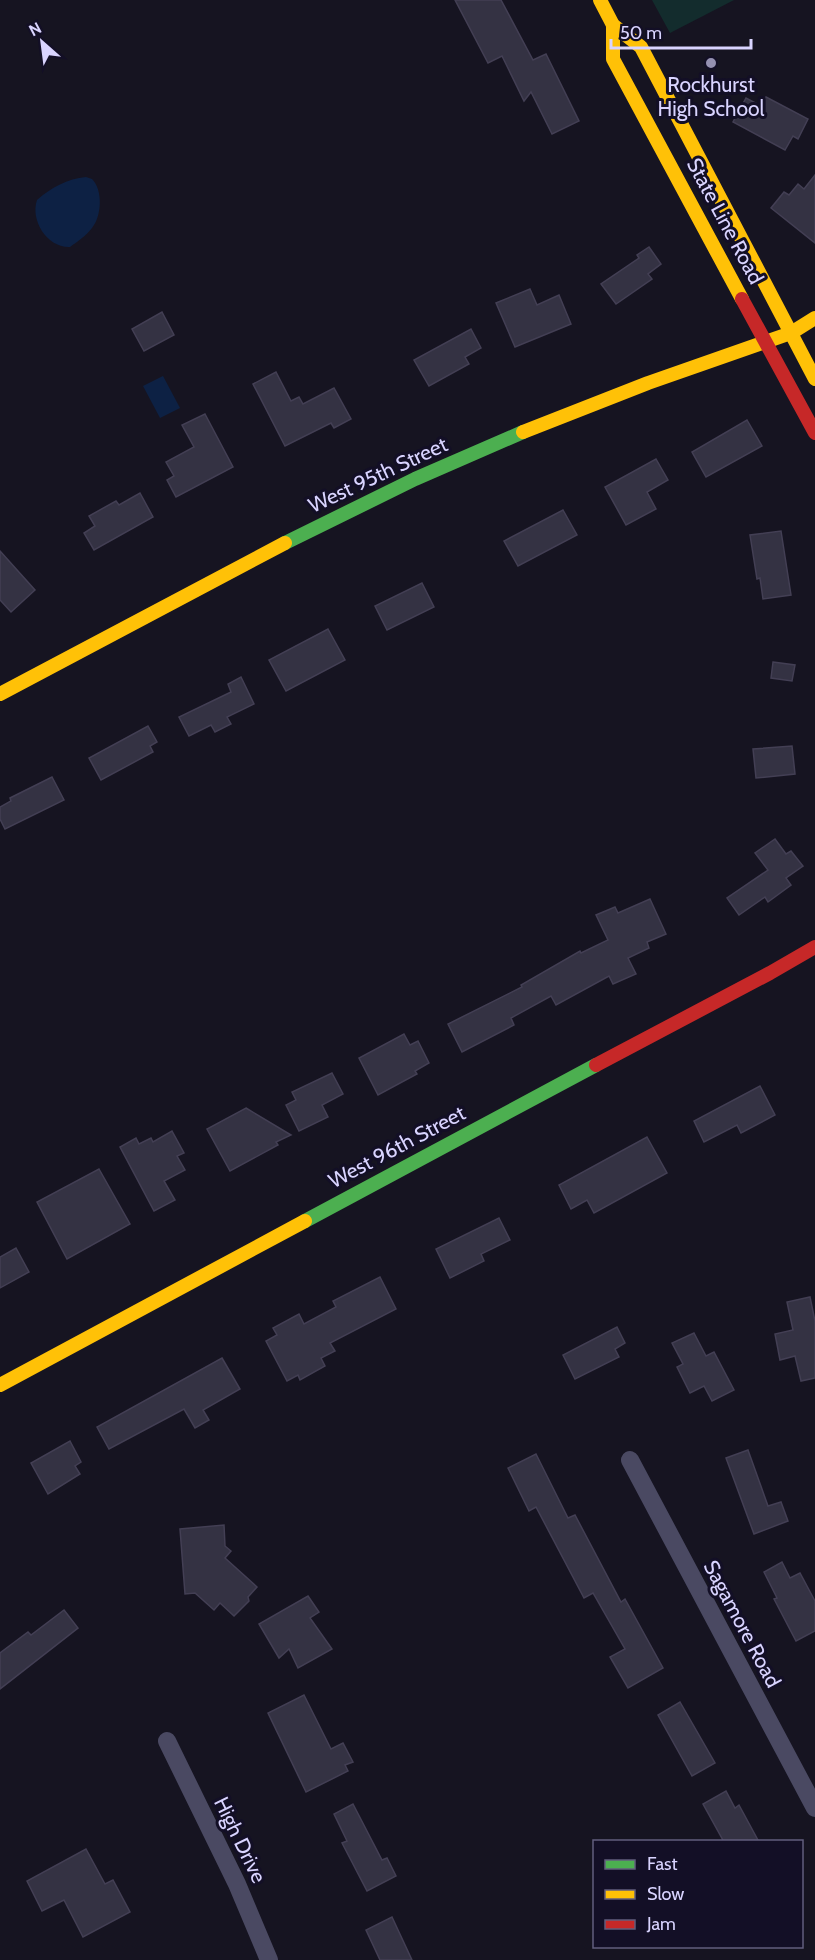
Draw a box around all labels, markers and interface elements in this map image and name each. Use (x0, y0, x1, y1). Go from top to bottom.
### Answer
north arrow (12, 12, 72, 72)
scale bar (611, 12, 750, 50)
text: N (26, 18, 45, 40)
text: 50 m (620, 22, 662, 44)
marker: Rockhurst High School (704, 56, 718, 70)
place label: Rockhurst High School (658, 72, 764, 121)
street label: State Line Road (682, 153, 769, 288)
street label: West 95th Street (304, 431, 451, 518)
street label: West 96th Street (324, 1100, 469, 1193)
street label: Sagamore Road (698, 1556, 786, 1692)
street label: High Drive (209, 1793, 272, 1887)
legend (593, 1840, 803, 1948)
text: Fast (647, 1853, 678, 1875)
text: Slow (647, 1883, 684, 1905)
text: Jam (646, 1913, 676, 1935)

